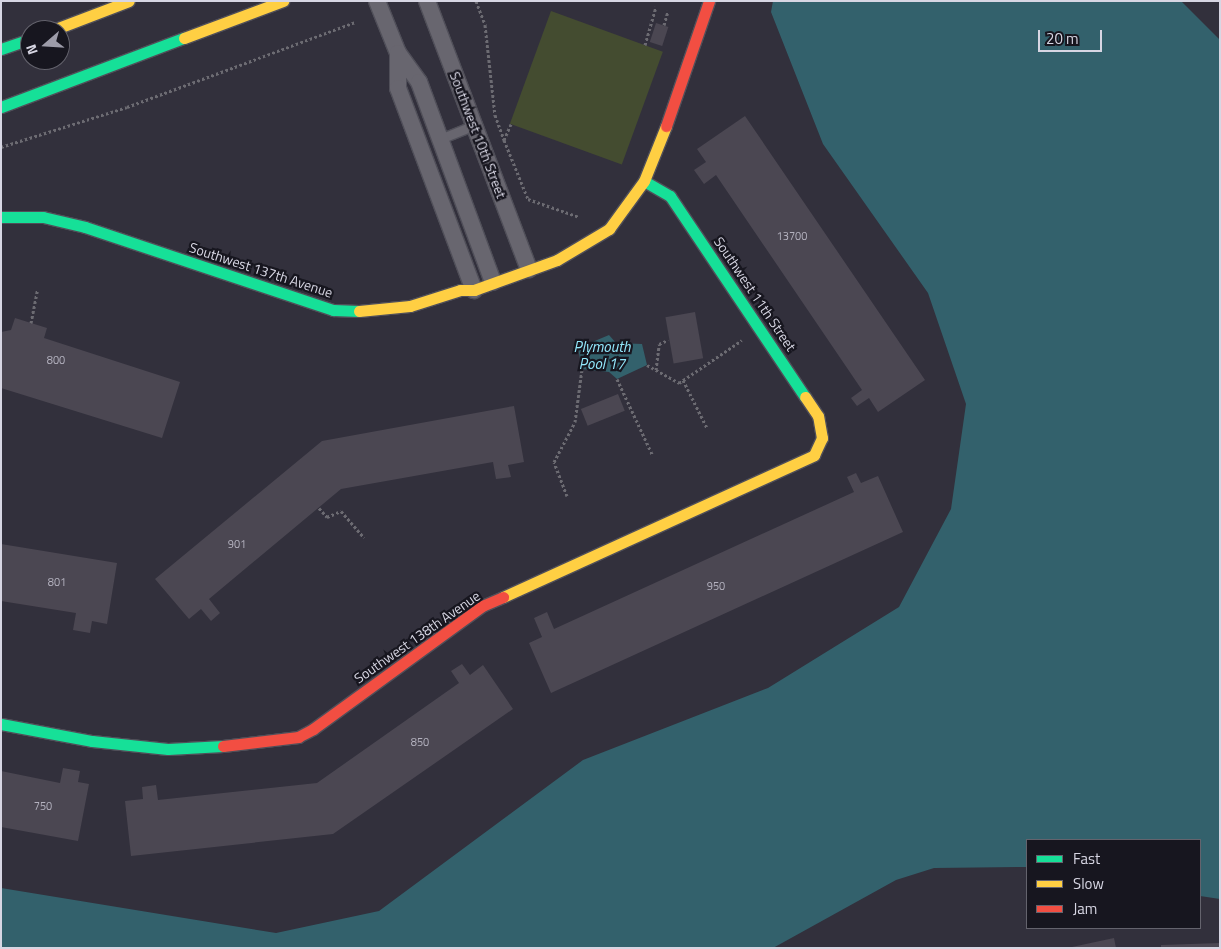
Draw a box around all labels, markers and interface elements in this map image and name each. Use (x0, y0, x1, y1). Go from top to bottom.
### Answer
north arrow (20, 20, 70, 70)
scale bar (1041, 20, 1105, 52)
text: 20 m (1046, 27, 1079, 50)
text: N (20, 42, 43, 58)
street label: Southwest 10th Street (446, 69, 510, 201)
house number: 13700 (777, 229, 807, 243)
street label: Southwest 11th Street (711, 234, 799, 354)
street label: Southwest 137th Avenue (187, 239, 335, 301)
water label: Plymouth Pool 17 (574, 337, 630, 372)
house number: 800 (47, 353, 65, 367)
house number: 901 (228, 537, 246, 551)
house number: 801 (48, 575, 66, 589)
house number: 950 (707, 579, 725, 593)
street label: Southwest 138th Avenue (351, 587, 483, 687)
house number: 850 (411, 735, 429, 749)
house number: 750 (34, 799, 52, 813)
legend (1026, 839, 1201, 929)
text: Fast (1073, 847, 1100, 870)
text: Slow (1073, 872, 1104, 895)
text: Jam (1073, 897, 1097, 920)

